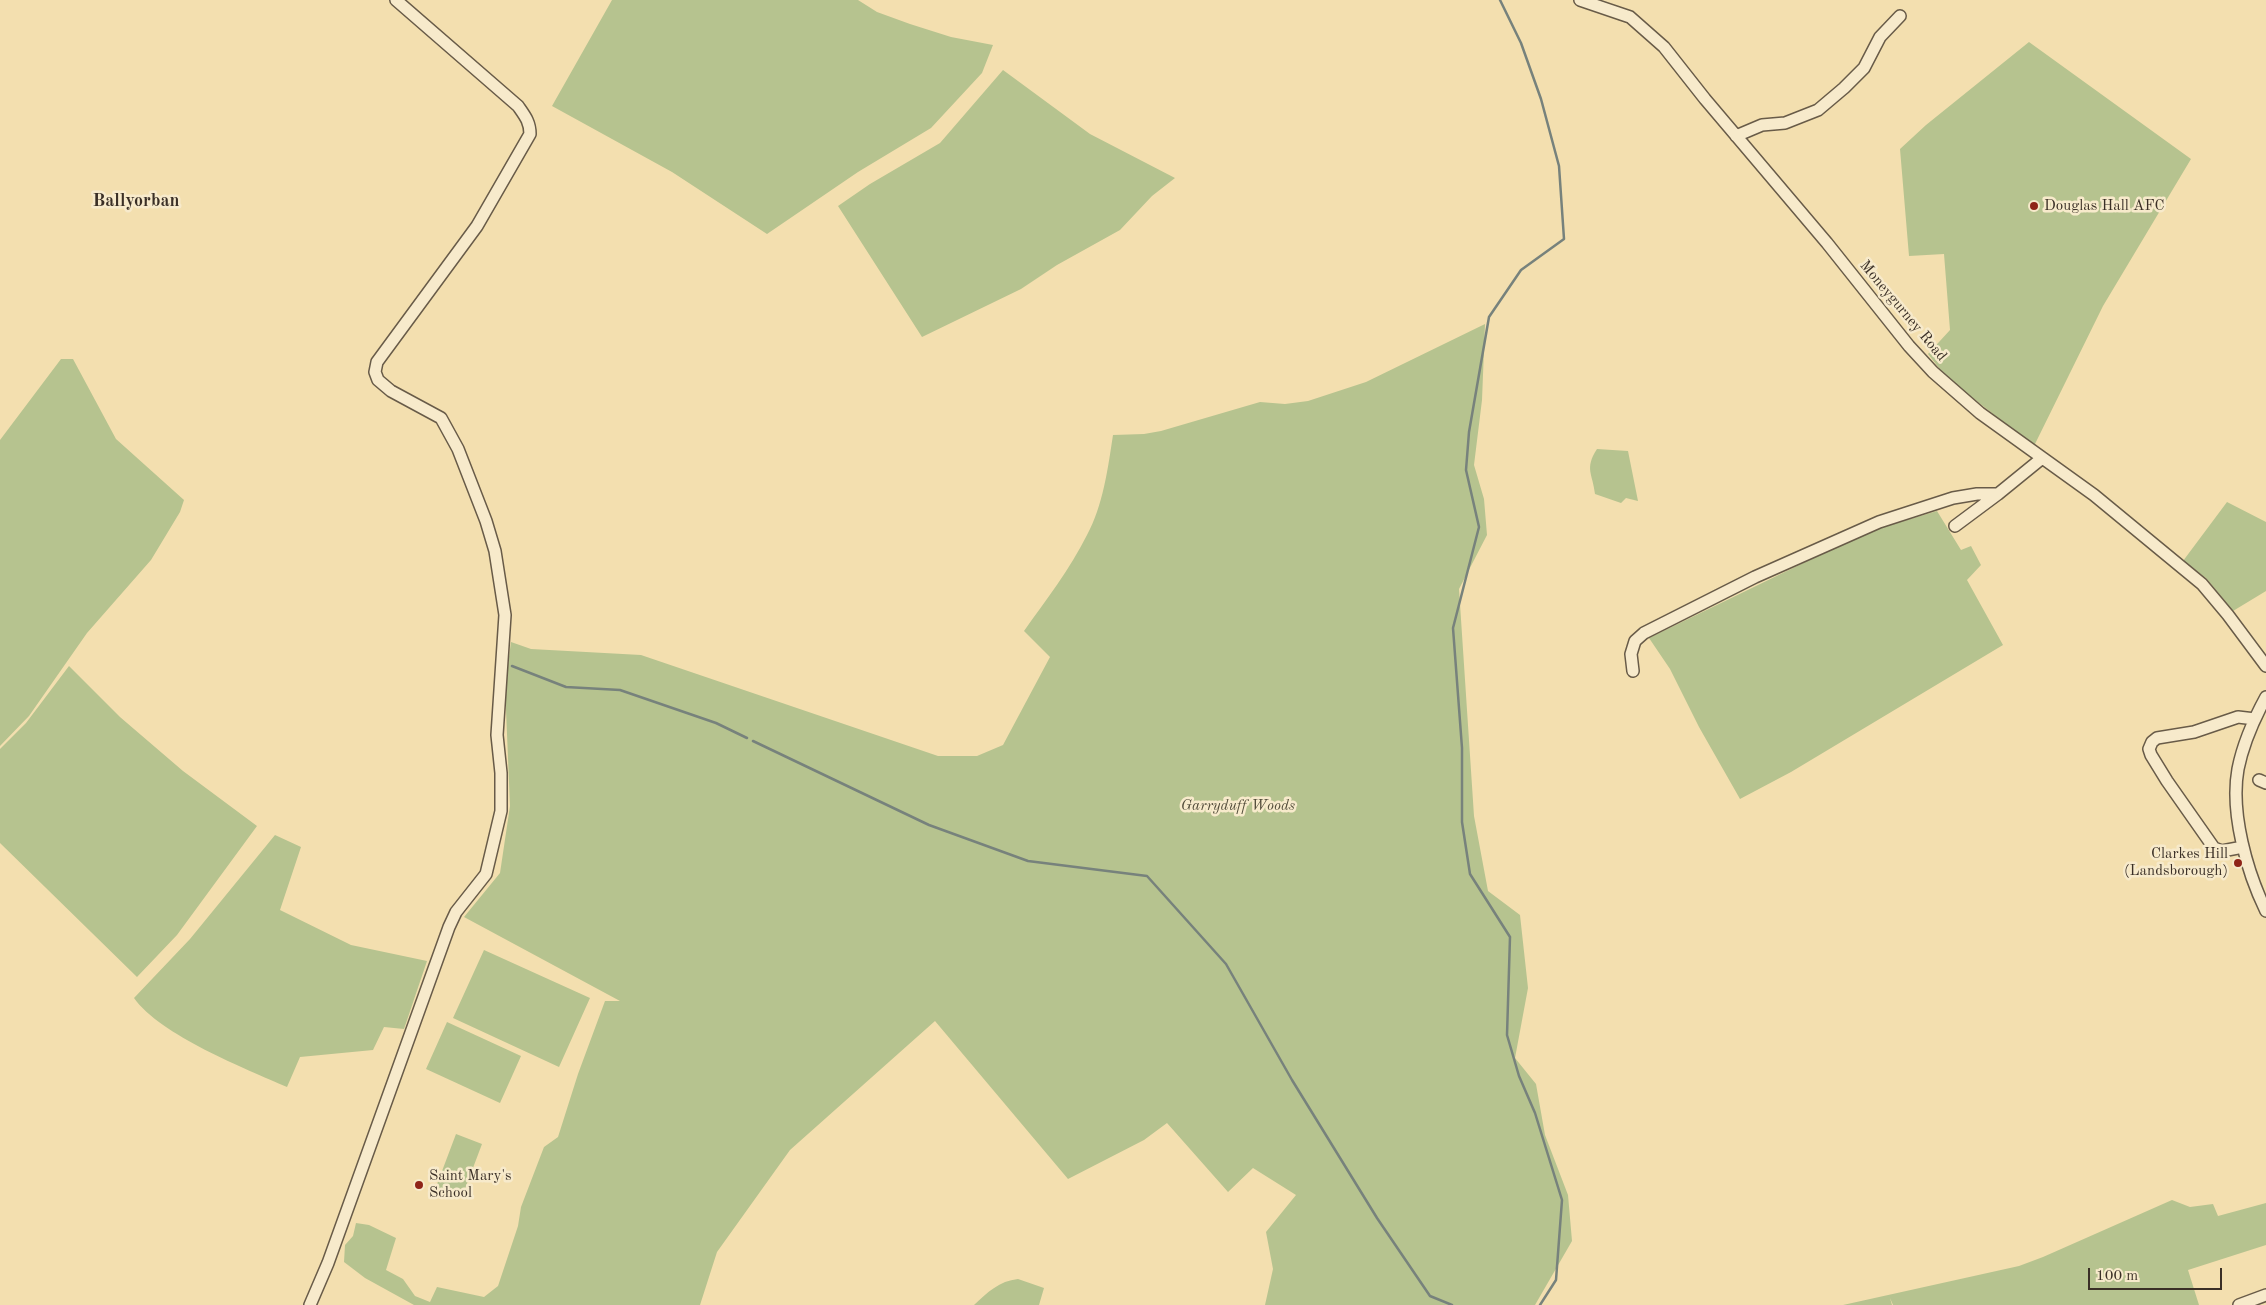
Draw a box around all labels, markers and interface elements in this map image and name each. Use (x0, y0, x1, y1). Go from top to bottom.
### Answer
district label: Ballyorban (92, 190, 180, 212)
place label: Douglas Hall AFC (2044, 197, 2165, 215)
marker: Douglas Hall AFC (2028, 200, 2040, 212)
street label: Moneygurney Road (1856, 257, 1950, 365)
park label: Garryduff Woods (1181, 797, 1295, 815)
place label: Clarkes Hill (Landsborough) (2124, 845, 2228, 880)
marker: Clarkes Hill (Landsborough) (2232, 857, 2244, 869)
place label: Saint Mary's School (429, 1167, 511, 1202)
marker: Saint Mary's School (413, 1179, 425, 1191)
scale bar (2091, 1258, 2225, 1290)
text: 100 m (2096, 1269, 2138, 1284)

